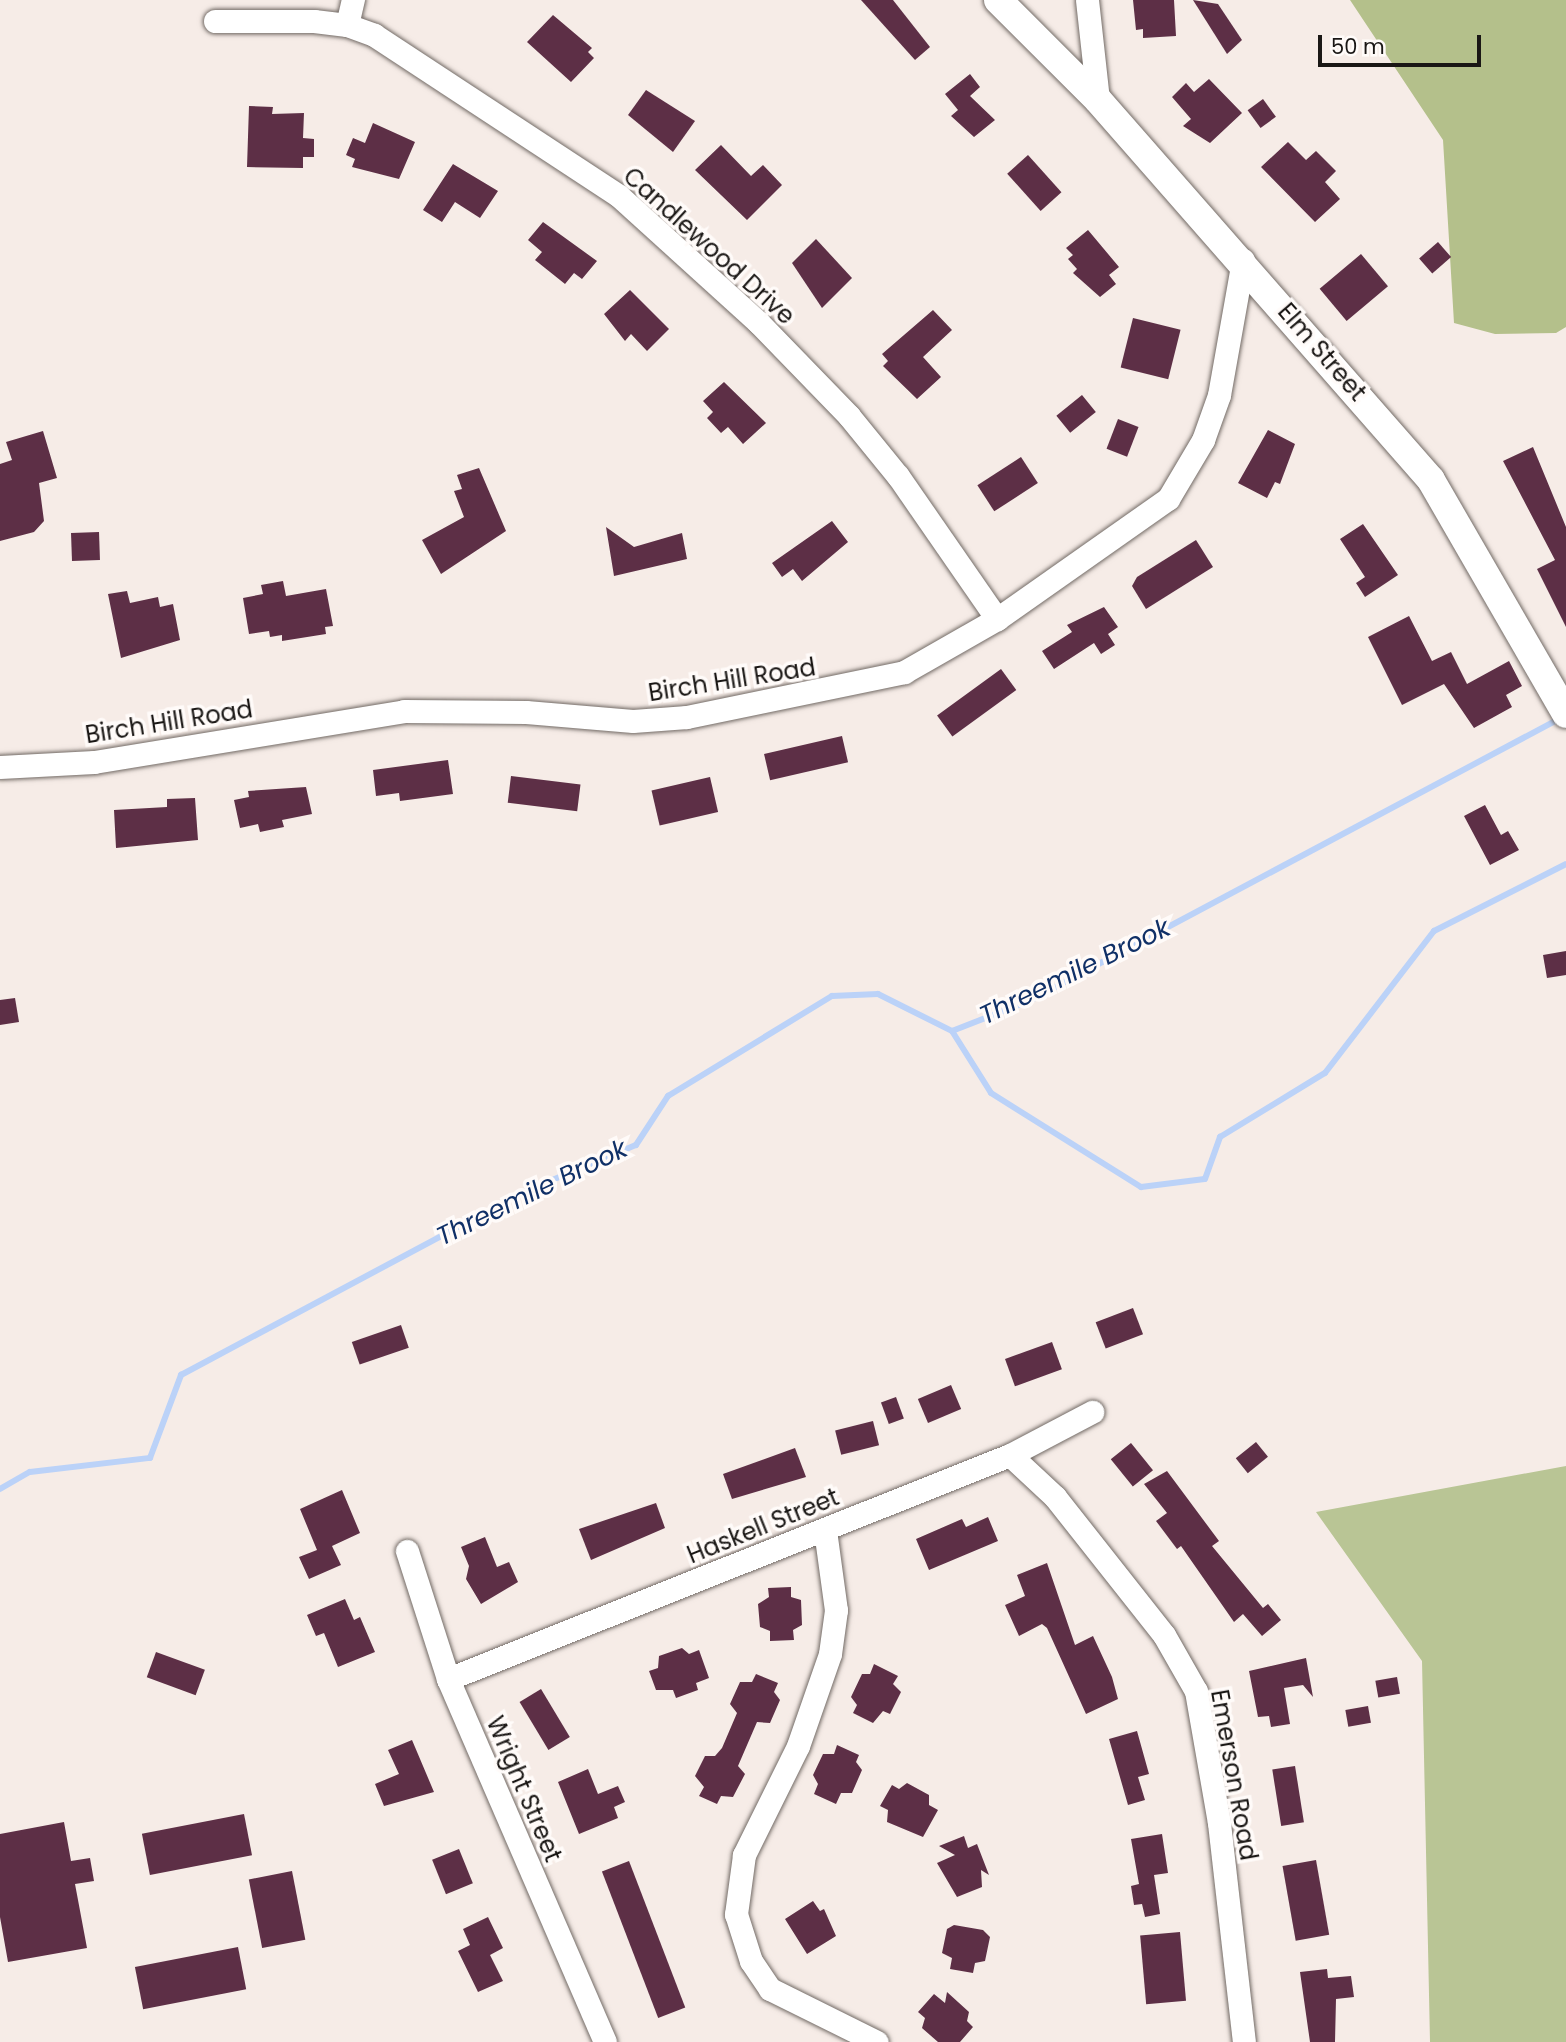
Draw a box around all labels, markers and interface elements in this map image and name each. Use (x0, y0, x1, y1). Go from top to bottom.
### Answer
scale bar (1321, 21, 1484, 65)
text: 50 m (1331, 32, 1385, 61)
street label: Candlewood Drive (617, 162, 801, 330)
street label: Elm Street (1272, 297, 1372, 407)
street label: Birch Hill Road (646, 653, 818, 707)
street label: Birch Hill Road (83, 695, 255, 749)
water label: Threemile Brook (975, 912, 1175, 1032)
water label: Threemile Brook (432, 1133, 632, 1253)
street label: Haskell Street (683, 1482, 843, 1570)
street label: Emerson Road (1205, 1687, 1263, 1863)
street label: Wright Street (480, 1712, 568, 1866)

